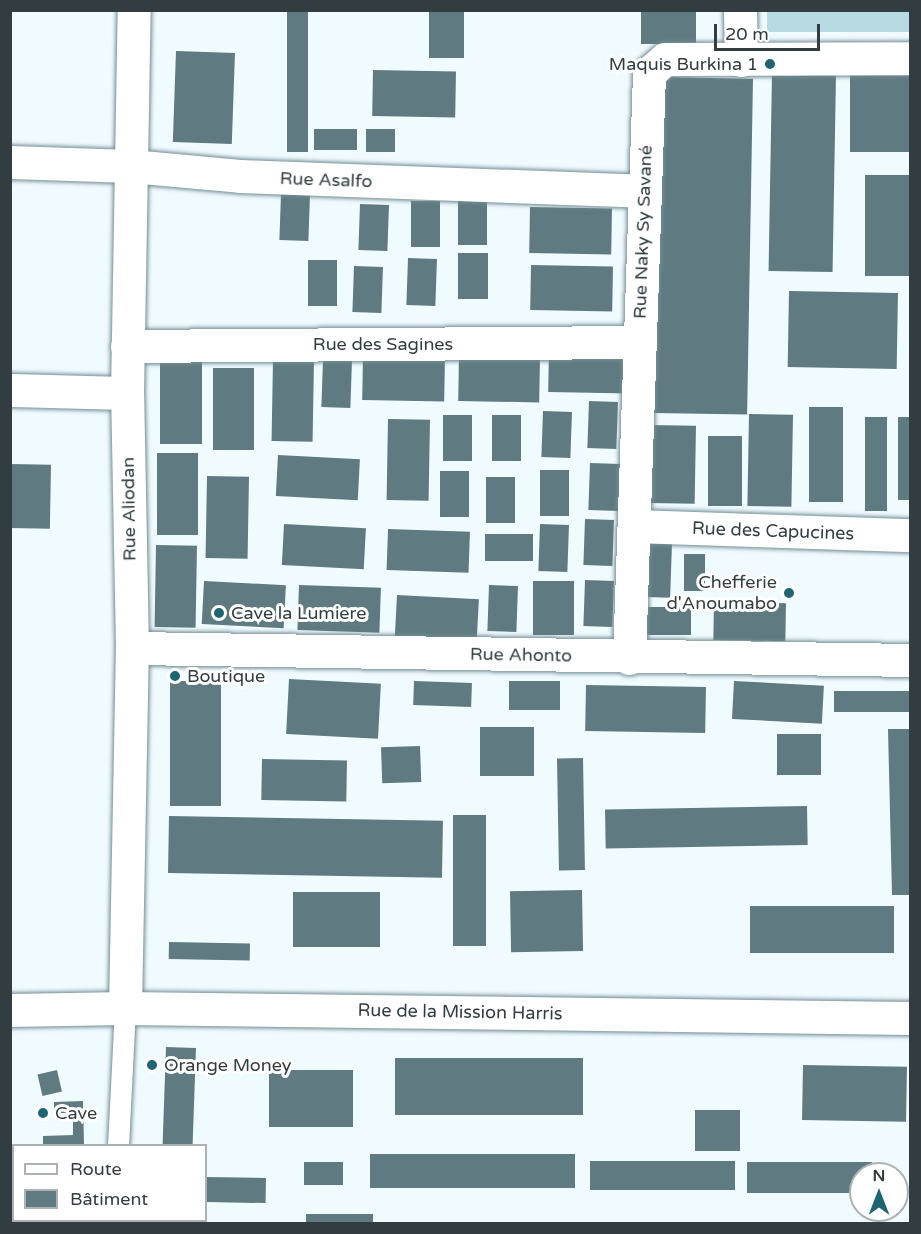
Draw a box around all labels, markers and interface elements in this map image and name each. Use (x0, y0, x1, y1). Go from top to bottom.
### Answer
scale bar (717, 12, 824, 50)
text: 20 m (725, 23, 769, 45)
place label: Maquis Burkina 1 (609, 53, 758, 75)
marker: Maquis Burkina 1 (763, 57, 777, 71)
street label: Rue Naky Sy Savané (629, 145, 657, 319)
street label: Rue Asalfo (279, 168, 373, 192)
street label: Rue des Sagines (313, 333, 453, 355)
street label: Rue Aliodan (117, 457, 141, 561)
street label: Rue des Capucines (692, 517, 854, 545)
place label: Chefferie d'Anoumabo (667, 572, 777, 614)
marker: Chefferie d'Anoumabo (782, 586, 796, 600)
place label: Cave la Lumiere (231, 602, 366, 624)
marker: Cave la Lumiere (212, 606, 226, 620)
street label: Rue Ahonto (470, 643, 572, 667)
place label: Boutique (187, 665, 265, 687)
marker: Boutique (168, 669, 182, 683)
street label: Rue de la Mission Harris (357, 999, 563, 1025)
place label: Orange Money (164, 1054, 291, 1076)
marker: Orange Money (145, 1058, 159, 1072)
place label: Cave (55, 1102, 97, 1124)
marker: Cave (36, 1106, 50, 1120)
legend (12, 1144, 207, 1222)
text: Route (70, 1158, 122, 1180)
north arrow (849, 1162, 909, 1222)
text: N (873, 1166, 885, 1186)
text: Bâtiment (70, 1188, 148, 1210)

